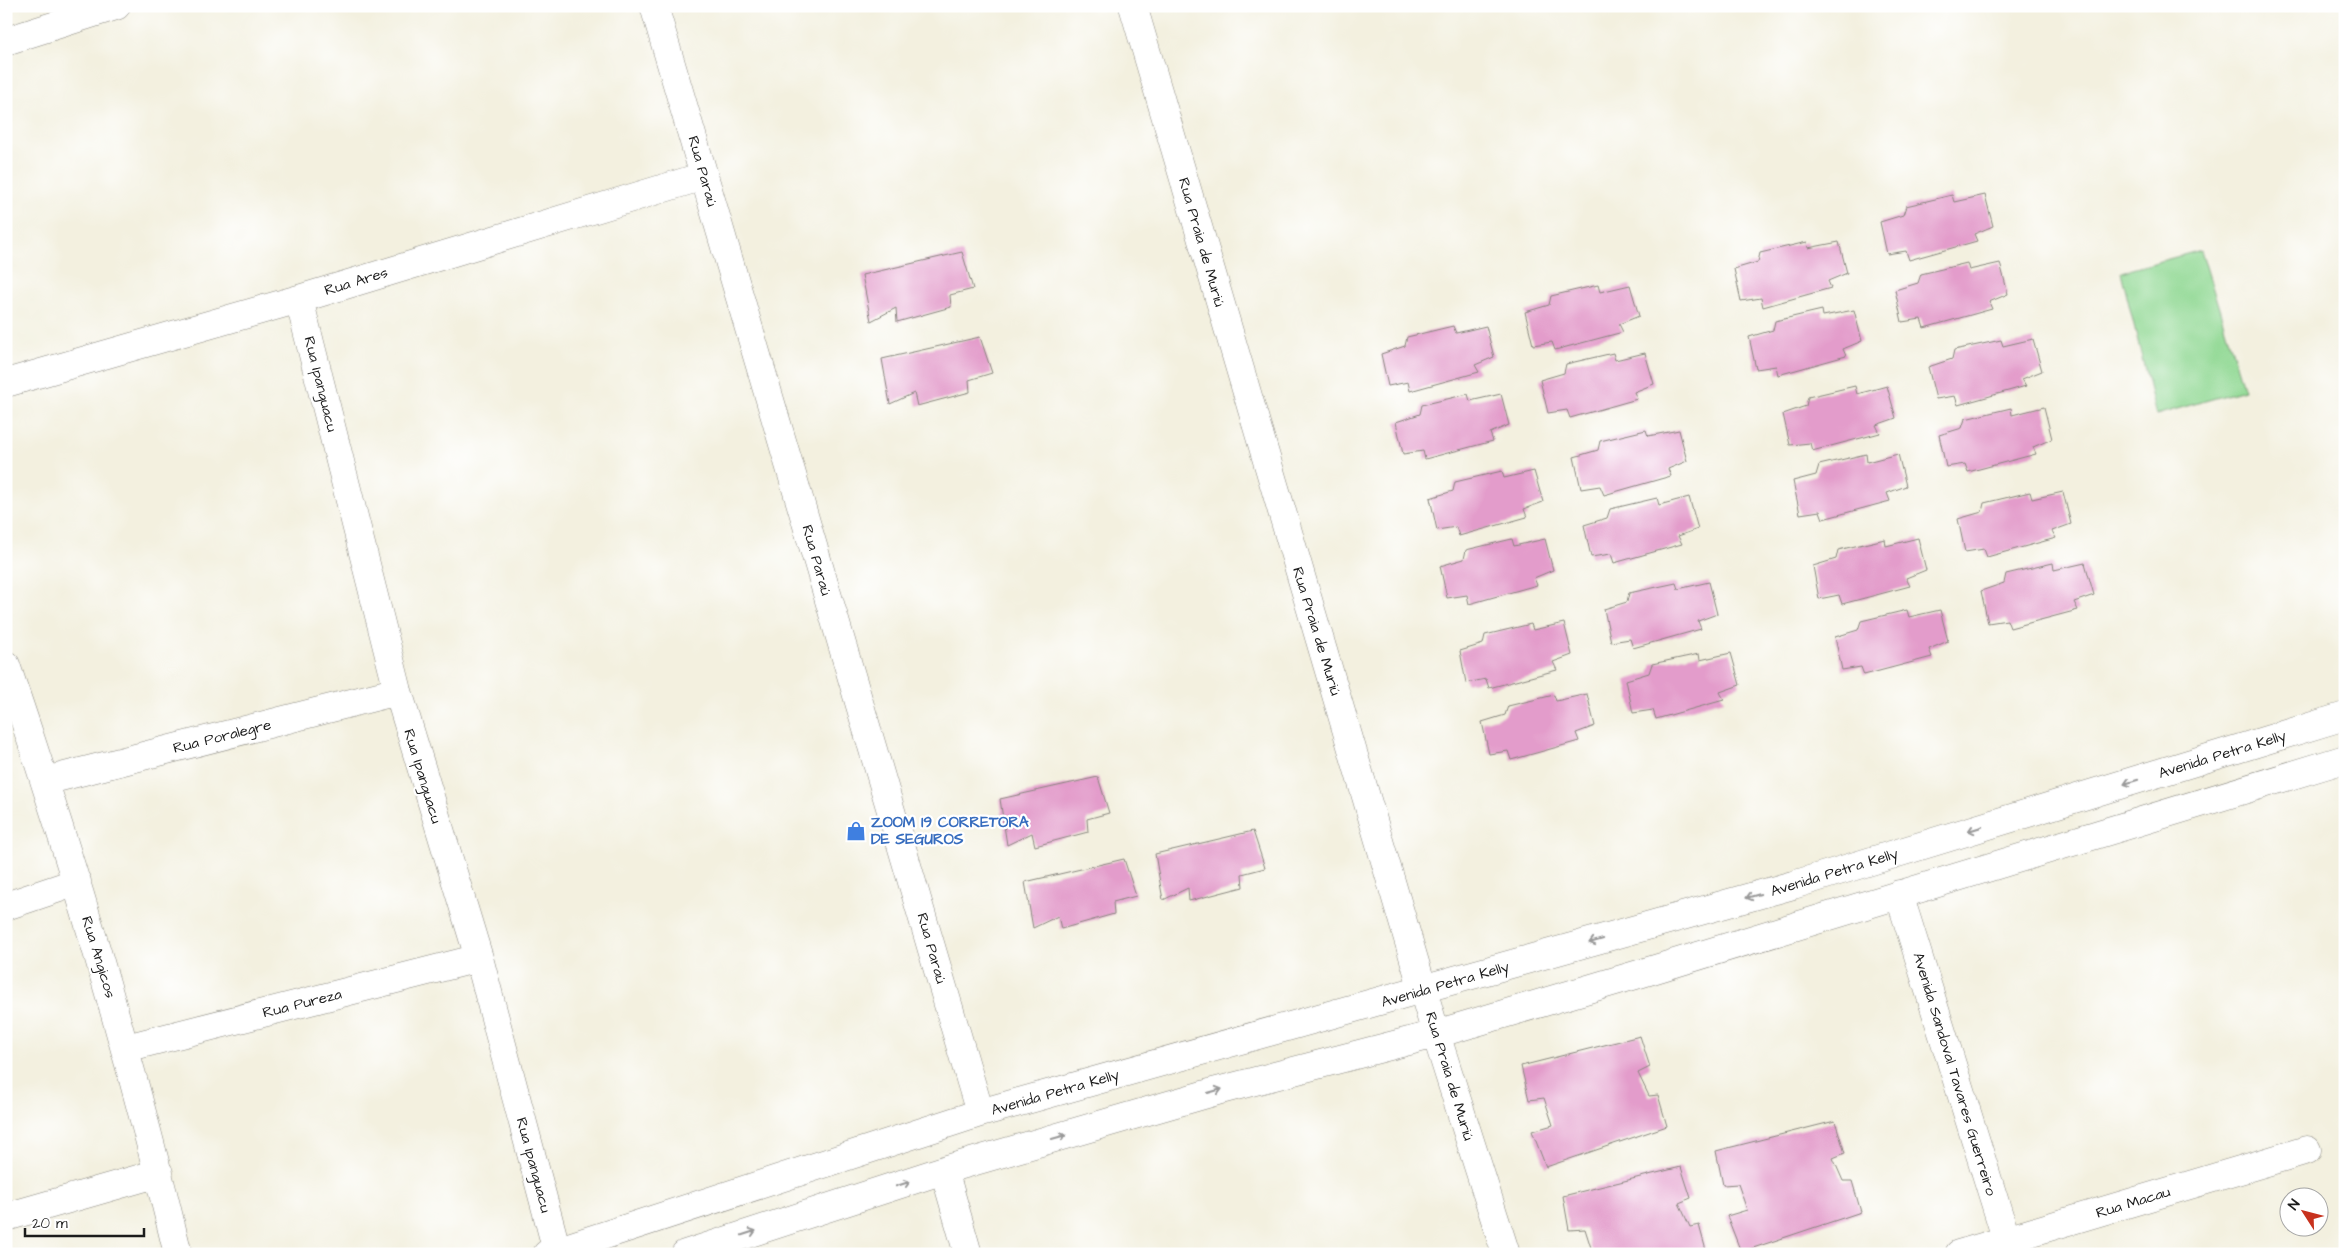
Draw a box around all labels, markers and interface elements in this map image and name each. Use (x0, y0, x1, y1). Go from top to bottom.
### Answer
street label: Rua Paraú (682, 133, 723, 209)
street label: Rua Praia de Muriú (1173, 175, 1230, 309)
street label: Rua Ares (322, 262, 391, 301)
street label: Rua Ipanguacu (298, 334, 343, 435)
street label: Rua Paraú (796, 522, 837, 598)
street label: Rua Praia de Muriú (1287, 564, 1346, 698)
street label: Rua Poralegre (171, 714, 274, 760)
street label: Avenida Petra Kelly (2156, 725, 2289, 785)
street label: Rua Ipanguacu (397, 726, 447, 827)
one-way arrow (2123, 778, 2139, 788)
place label: ZOOM I9 CORRETORA DE SEGUROS (871, 812, 1029, 850)
shop icon: ZOOM I9 CORRETORA DE SEGUROS (845, 820, 867, 842)
one-way arrow (1968, 825, 1984, 835)
street label: Avenida Petra Kelly (1768, 843, 1901, 903)
one-way arrow (1745, 892, 1761, 902)
street label: Rua Paraú (911, 910, 952, 986)
street label: Rua Angicos (75, 914, 121, 1001)
one-way arrow (1589, 936, 1605, 946)
street label: Avenida Sandoval Tavares Guerreiro (1907, 950, 2002, 1199)
street label: Avenida Petra Kelly (1379, 956, 1512, 1014)
street label: Rua Pureza (260, 983, 344, 1023)
street label: Rua Praia de Muriú (1420, 1009, 1479, 1143)
street label: Avenida Petra Kelly (989, 1064, 1122, 1122)
one-way arrow (1206, 1086, 1222, 1096)
street label: Rua Ipanguacu (510, 1115, 556, 1216)
one-way arrow (1050, 1132, 1066, 1141)
one-way arrow (895, 1178, 911, 1188)
street label: Rua Macau (2093, 1181, 2173, 1224)
north arrow (2278, 1188, 2328, 1238)
text: N (2284, 1195, 2305, 1214)
scale bar (25, 1205, 144, 1237)
text: 20 m (32, 1213, 68, 1234)
one-way arrow (740, 1228, 756, 1238)

